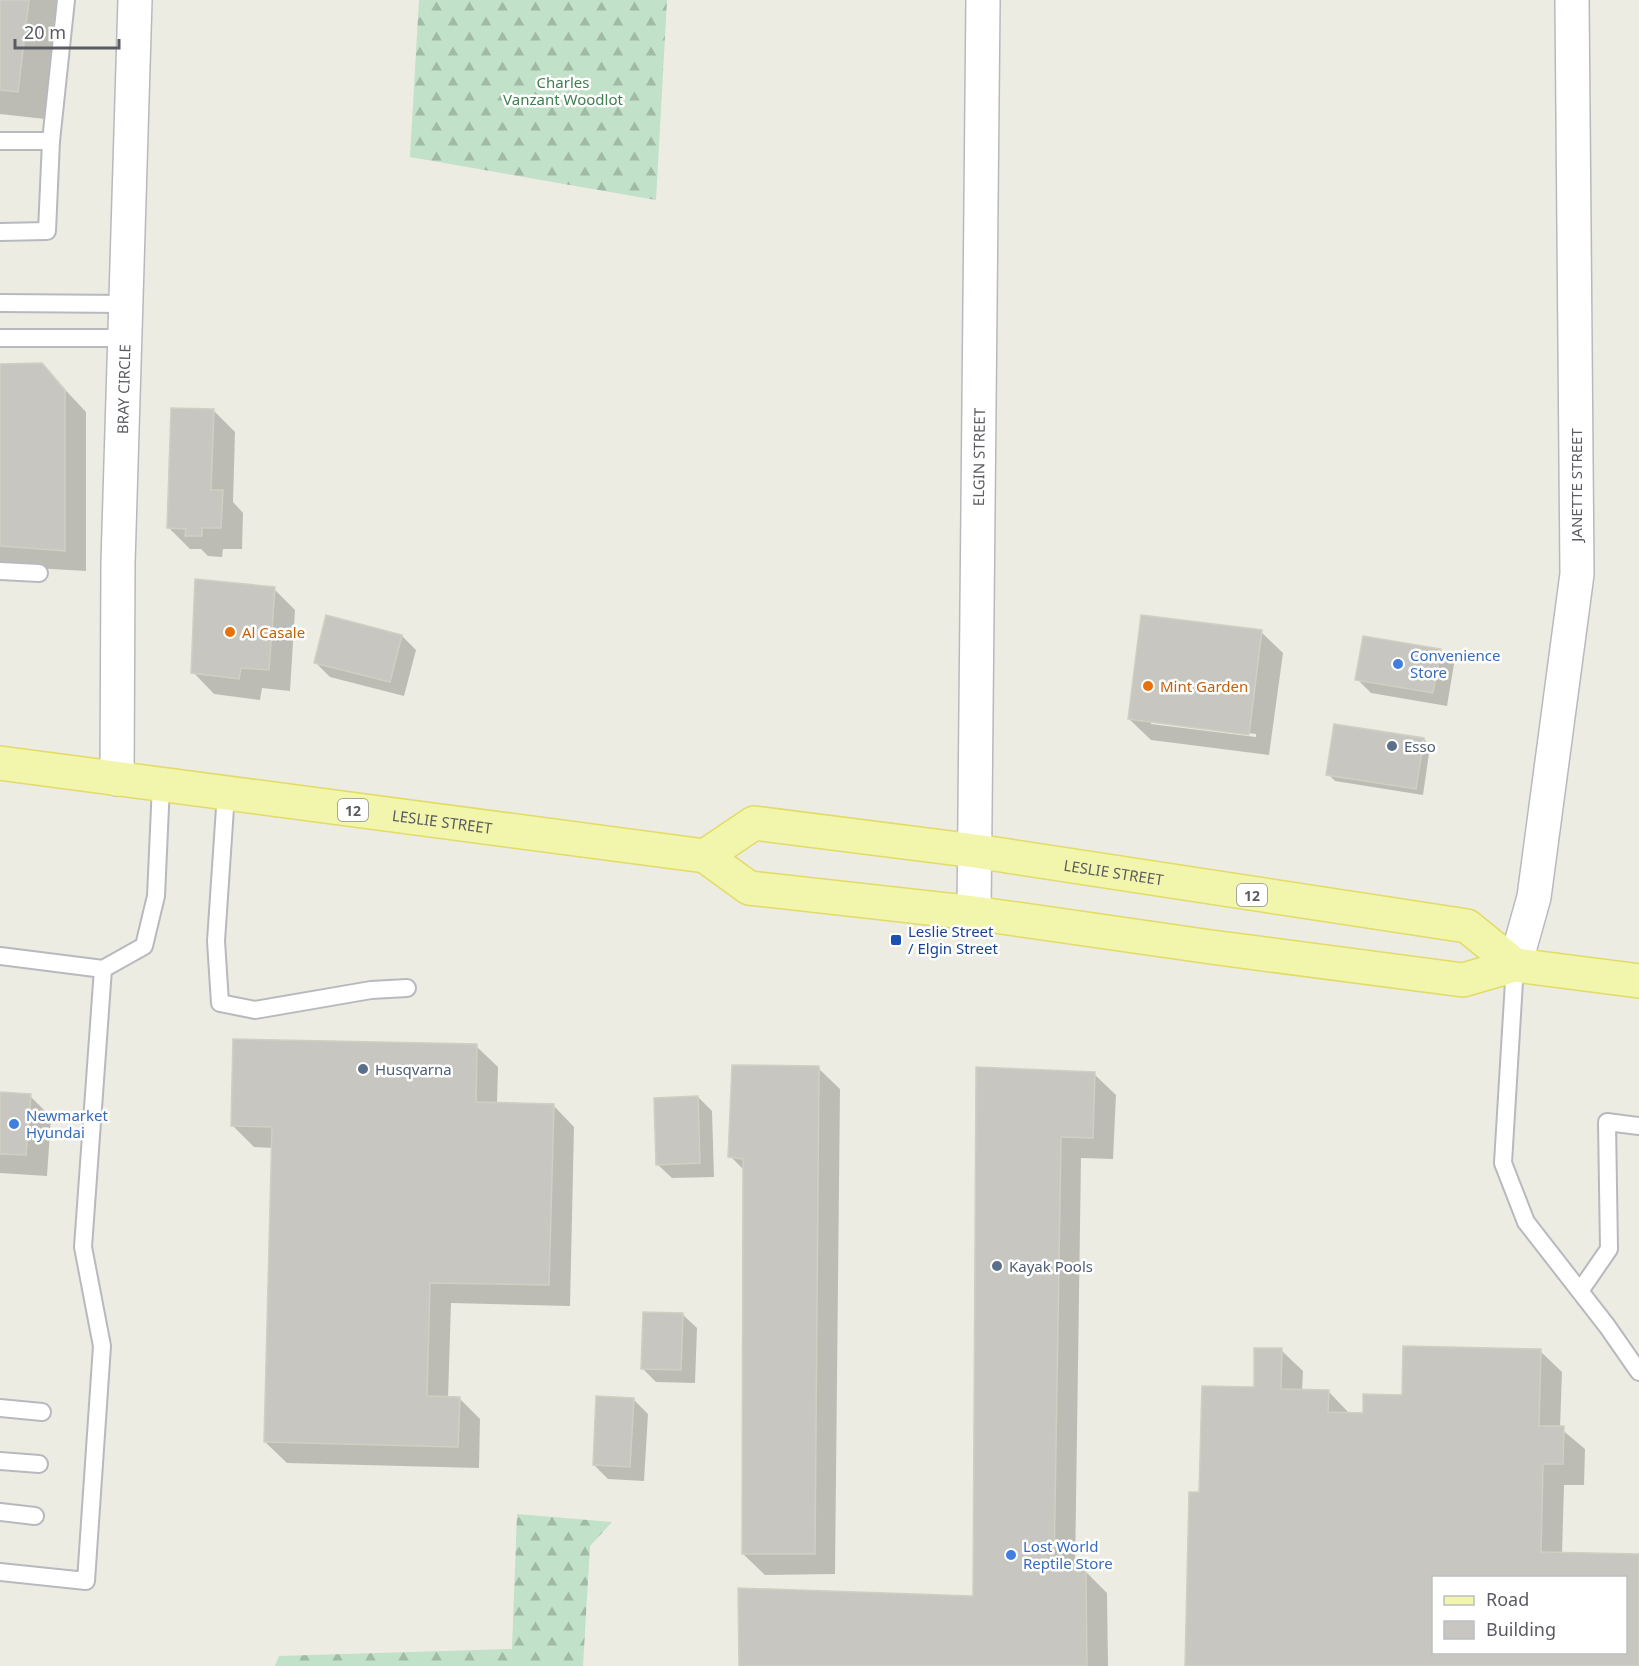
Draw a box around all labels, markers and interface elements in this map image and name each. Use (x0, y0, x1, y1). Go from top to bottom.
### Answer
scale bar (15, 12, 118, 50)
text: 20 m (24, 20, 66, 44)
park label: Charles Vanzant Woodlot (503, 72, 623, 109)
street label: BRAY CIRCLE (112, 344, 135, 434)
street label: ELGIN STREET (968, 407, 989, 506)
street label: JANETTE STREET (1566, 428, 1586, 544)
place label: Al Casale (242, 622, 305, 642)
marker: Al Casale (223, 625, 237, 639)
place label: Convenience Store (1410, 645, 1500, 682)
marker: Convenience Store (1391, 657, 1405, 671)
place label: Mint Garden (1160, 676, 1248, 696)
marker: Mint Garden (1141, 679, 1155, 693)
place label: Esso (1404, 736, 1436, 756)
marker: Esso (1385, 739, 1399, 753)
road number: 12 (338, 799, 368, 821)
street label: LESLIE STREET (391, 805, 494, 838)
street label: LESLIE STREET (1062, 855, 1165, 890)
road number: 12 (1237, 884, 1267, 906)
place label: Leslie Street / Elgin Street (908, 921, 998, 958)
marker: Leslie Street / Elgin Street (889, 933, 903, 947)
place label: Husqvarna (375, 1059, 452, 1079)
marker: Husqvarna (356, 1062, 370, 1076)
place label: Newmarket Hyundai (26, 1105, 108, 1142)
marker: Newmarket Hyundai (7, 1117, 21, 1131)
place label: Kayak Pools (1009, 1256, 1093, 1276)
marker: Kayak Pools (990, 1259, 1004, 1273)
place label: Lost World Reptile Store (1023, 1536, 1113, 1573)
marker: Lost World Reptile Store (1004, 1548, 1018, 1562)
legend (1432, 1576, 1627, 1654)
text: Road (1486, 1587, 1529, 1611)
text: Building (1486, 1617, 1556, 1641)

